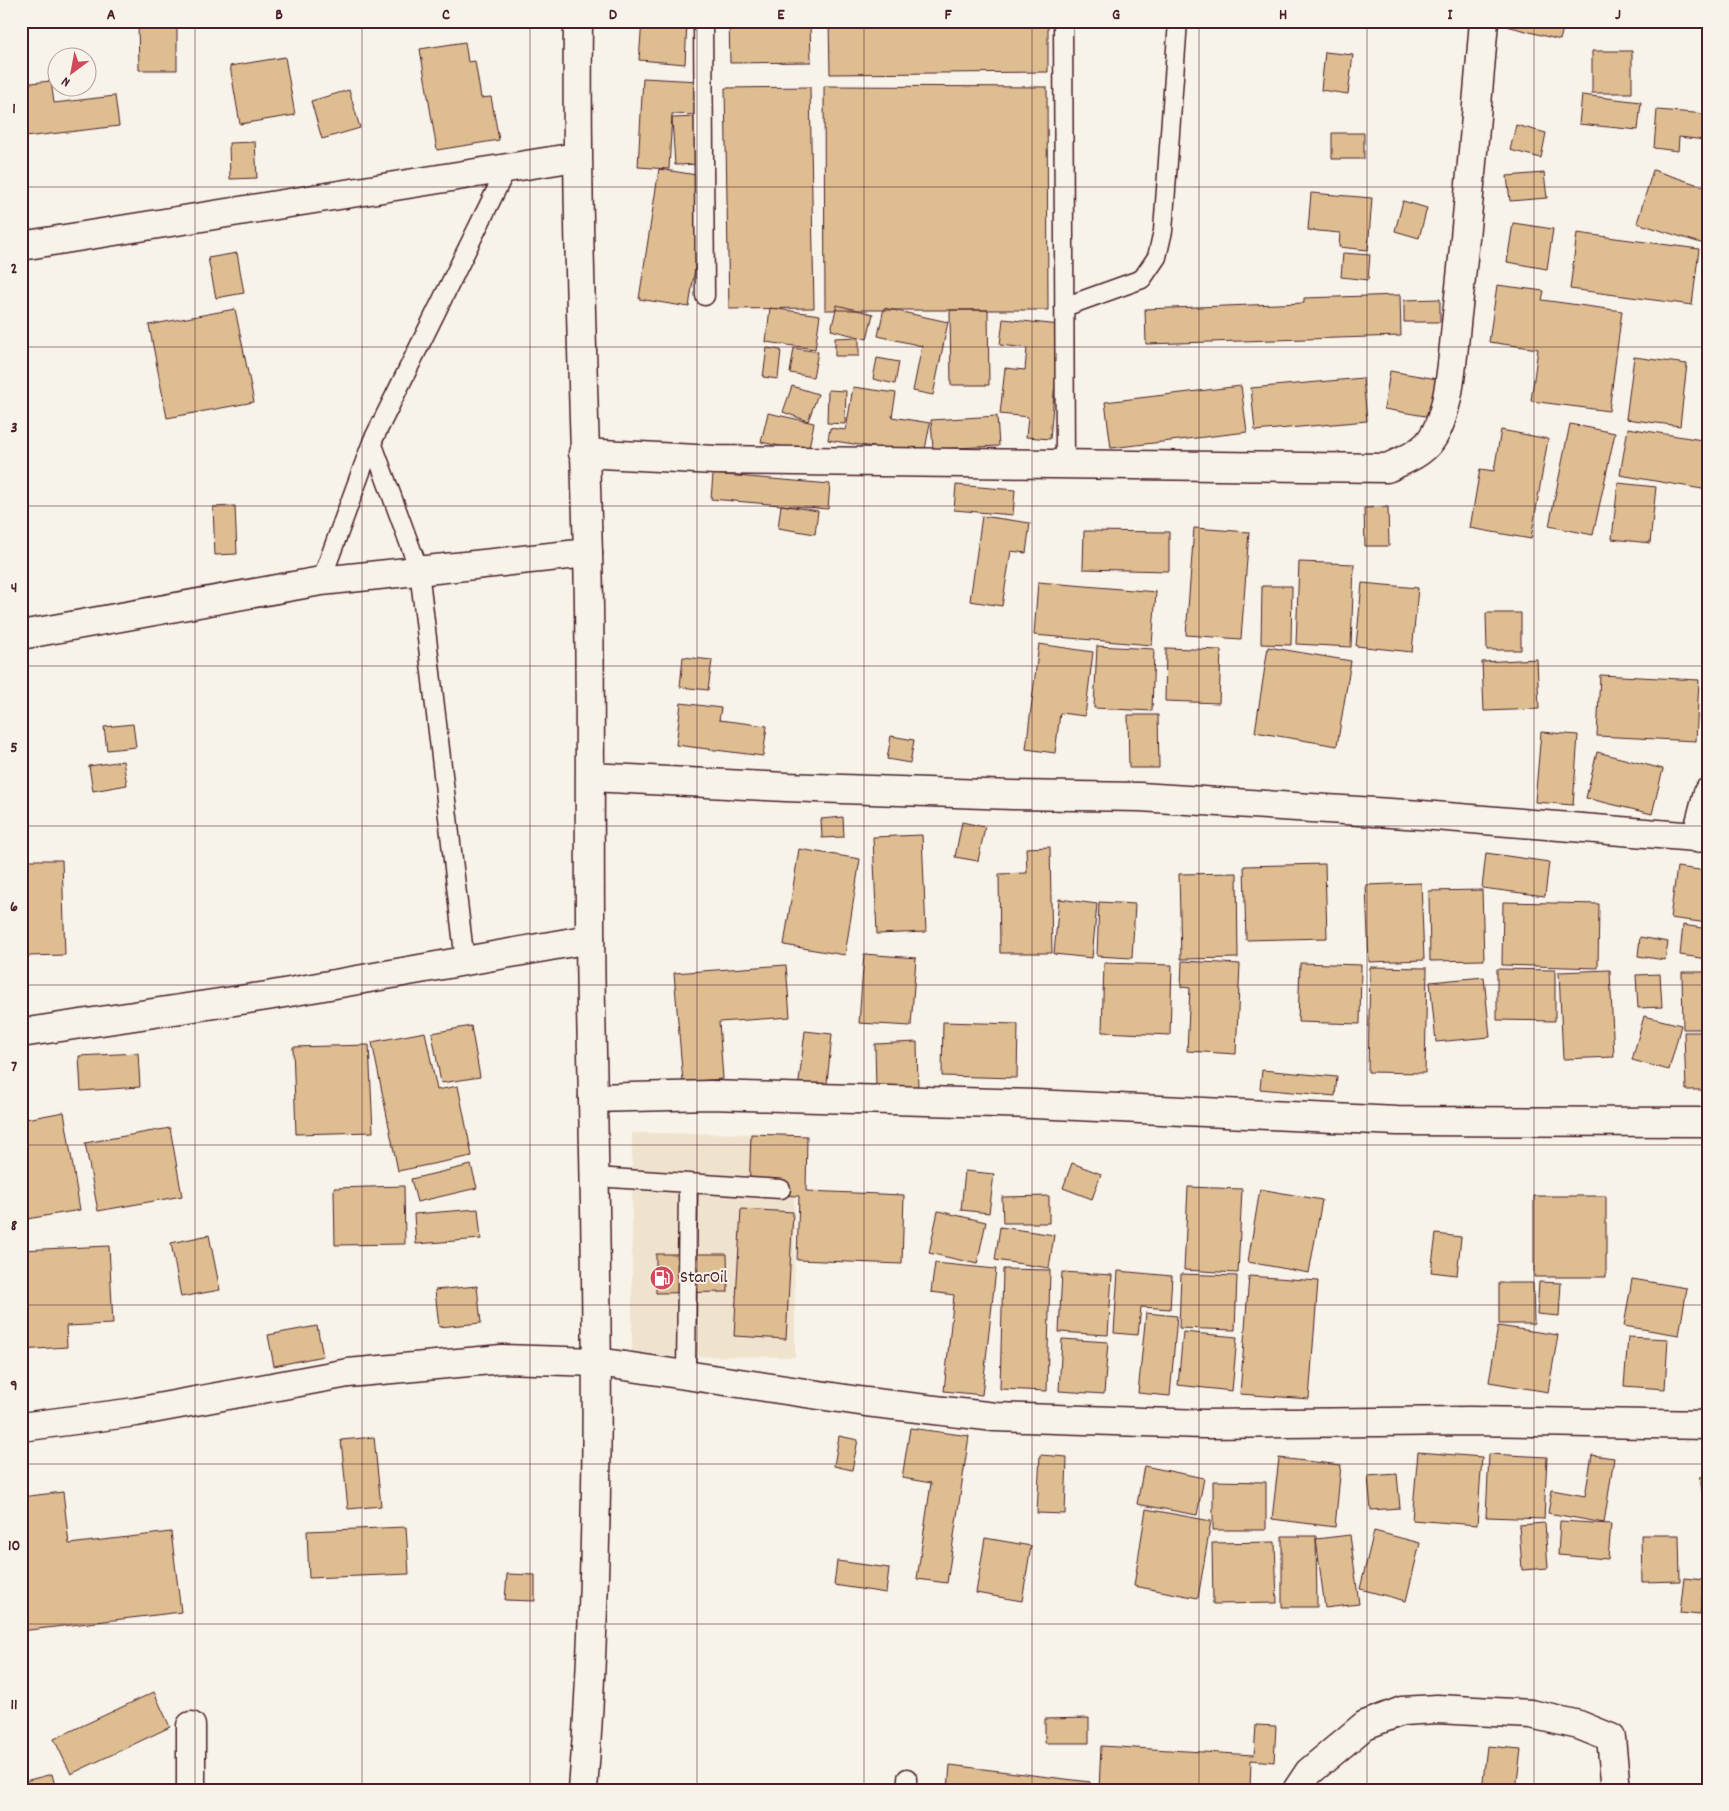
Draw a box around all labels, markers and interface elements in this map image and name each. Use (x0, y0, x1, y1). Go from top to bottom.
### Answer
text: A (107, 4, 116, 27)
text: B (275, 4, 283, 27)
text: C (442, 4, 450, 27)
text: D (609, 4, 618, 27)
text: E (777, 4, 785, 27)
text: F (944, 4, 952, 27)
text: G (1112, 4, 1120, 27)
text: H (1279, 4, 1287, 27)
text: I (1448, 4, 1454, 27)
text: J (1615, 4, 1621, 27)
north arrow (48, 48, 98, 98)
text: N (58, 71, 74, 92)
text: 1 (12, 98, 16, 121)
text: 2 (11, 258, 18, 281)
text: 3 (10, 417, 18, 440)
text: 4 (11, 577, 17, 600)
text: 5 (10, 737, 18, 760)
text: 6 (10, 896, 18, 919)
text: 7 (11, 1056, 17, 1079)
text: 8 (11, 1215, 18, 1238)
fuel station icon: StarOil (649, 1265, 675, 1291)
place label: StarOil (680, 1266, 728, 1291)
text: 9 (10, 1375, 18, 1398)
text: 10 (8, 1535, 20, 1558)
text: 11 (10, 1694, 18, 1717)

